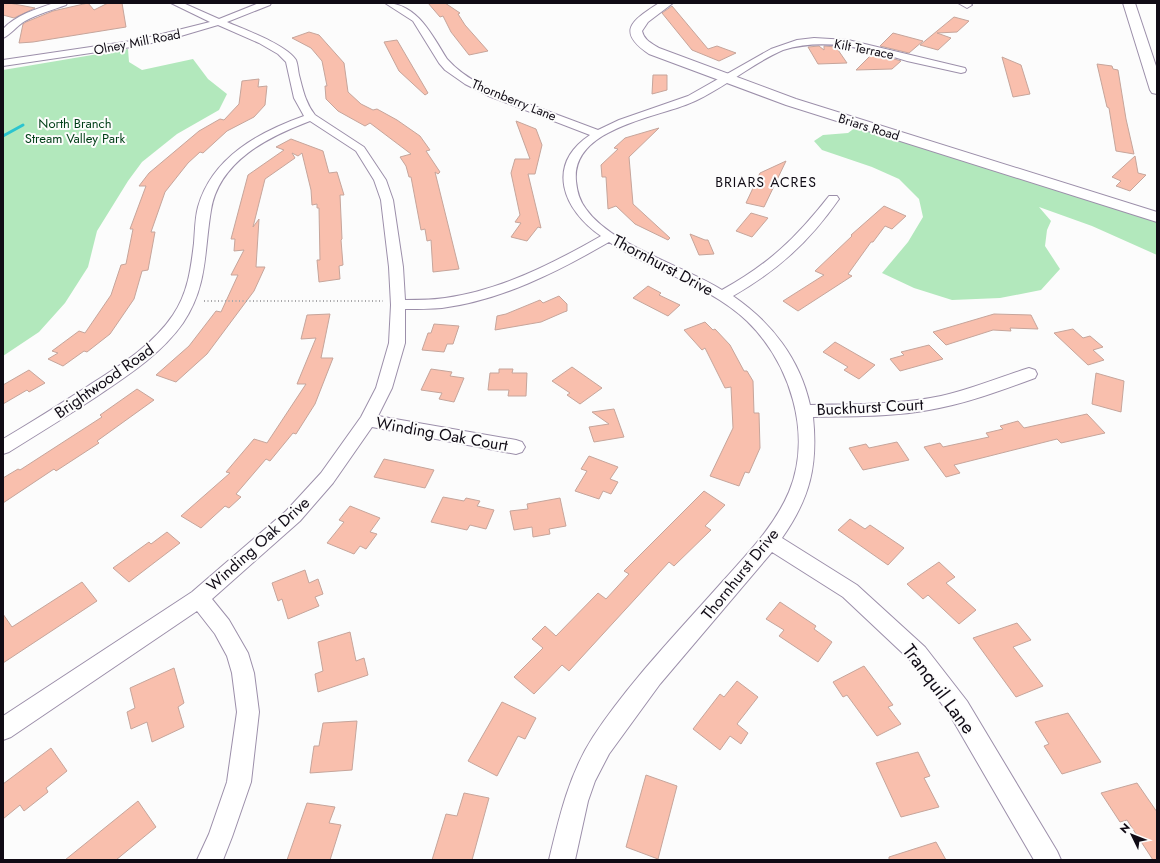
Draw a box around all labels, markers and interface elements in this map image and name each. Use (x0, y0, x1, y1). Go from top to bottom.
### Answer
street label: Olney Mill Road (92, 24, 182, 60)
street label: Kilt Terrace (833, 34, 896, 64)
street label: Thornberry Lane (469, 74, 560, 126)
street label: Briars Road (836, 109, 902, 145)
park label: North Branch Stream Valley Park (25, 114, 125, 148)
district label: BRIARS ACRES (715, 172, 817, 192)
street label: Thornhurst Drive (608, 229, 718, 301)
street label: Brightwood Road (50, 338, 158, 424)
street label: Buckhurst Court (816, 393, 924, 421)
street label: Winding Oak Court (374, 411, 510, 457)
street label: Winding Oak Drive (201, 491, 315, 597)
street label: Thornhurst Drive (696, 523, 784, 625)
street label: Tranquil Lane (896, 638, 982, 740)
north arrow (1112, 815, 1152, 855)
text: N (1116, 820, 1134, 837)

